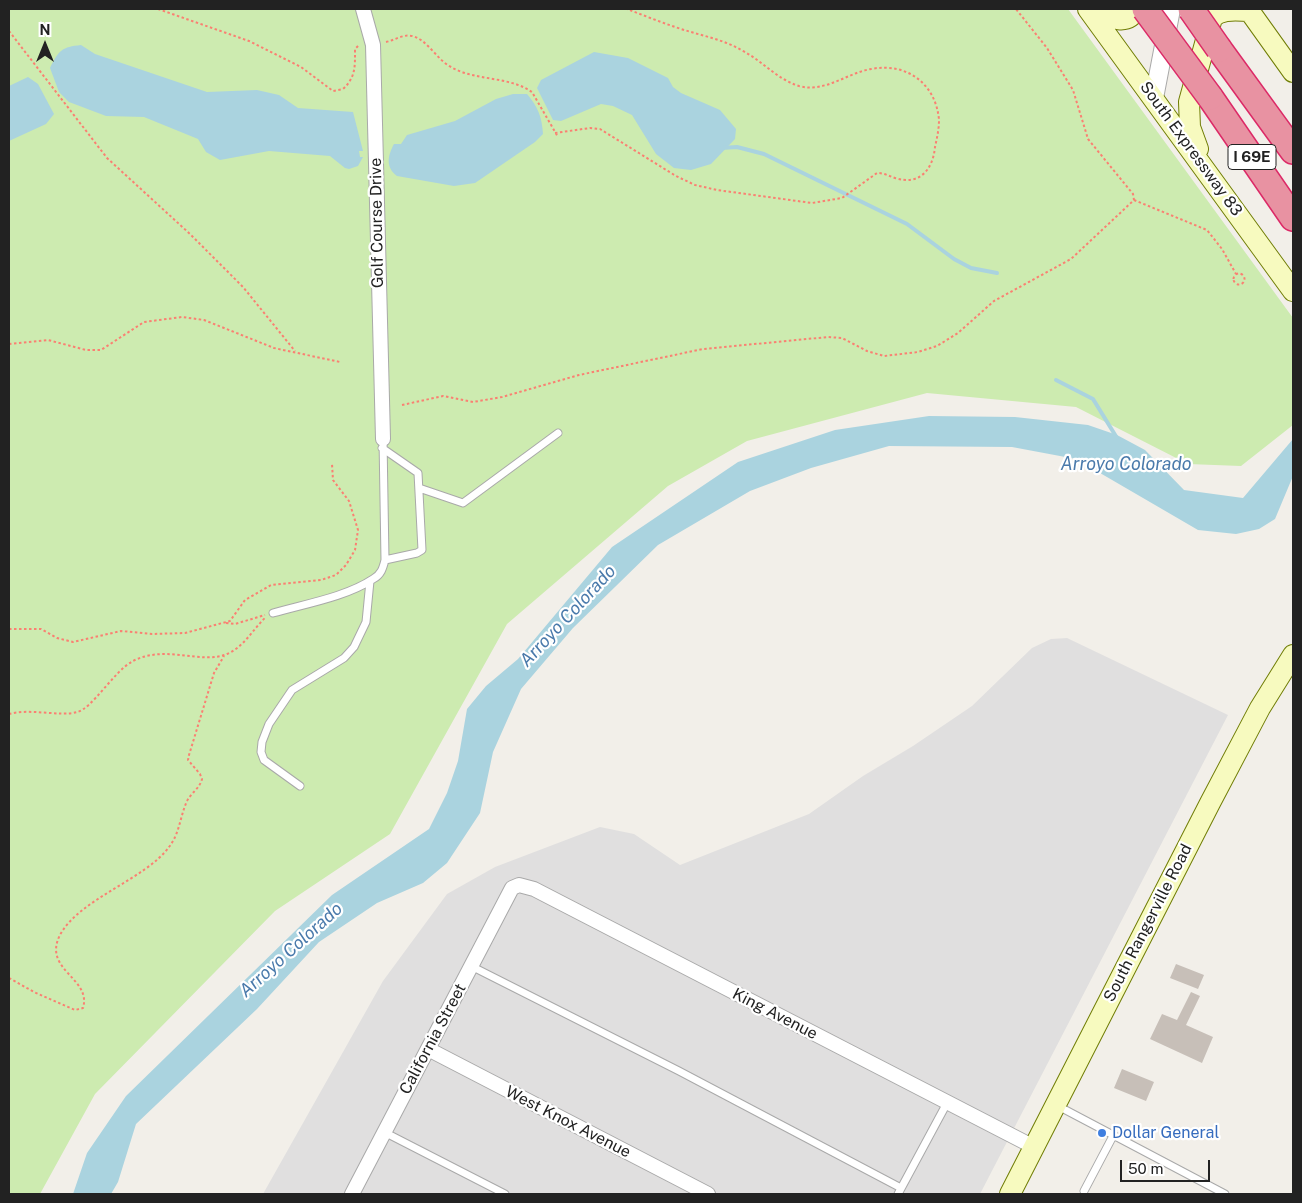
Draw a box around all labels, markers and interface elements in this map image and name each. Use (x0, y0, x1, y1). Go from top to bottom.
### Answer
north arrow (20, 20, 70, 70)
text: N (40, 22, 50, 38)
street label: South Expressway 83 (1136, 78, 1246, 220)
road number: I 69E (1228, 144, 1276, 170)
street label: Golf Course Drive (366, 158, 388, 288)
water label: Arroyo Colorado (1060, 453, 1192, 475)
water label: Arroyo Colorado (515, 561, 621, 671)
street label: South Rangerville Road (1100, 841, 1196, 1005)
water label: Arroyo Colorado (235, 898, 347, 1002)
street label: California Street (396, 980, 470, 1098)
street label: King Avenue (729, 984, 821, 1044)
street label: West Knox Avenue (502, 1082, 634, 1162)
place label: Dollar General (1112, 1123, 1219, 1143)
marker: Dollar General (1096, 1127, 1108, 1139)
scale bar (1122, 1150, 1212, 1182)
text: 50 m (1128, 1160, 1163, 1177)

